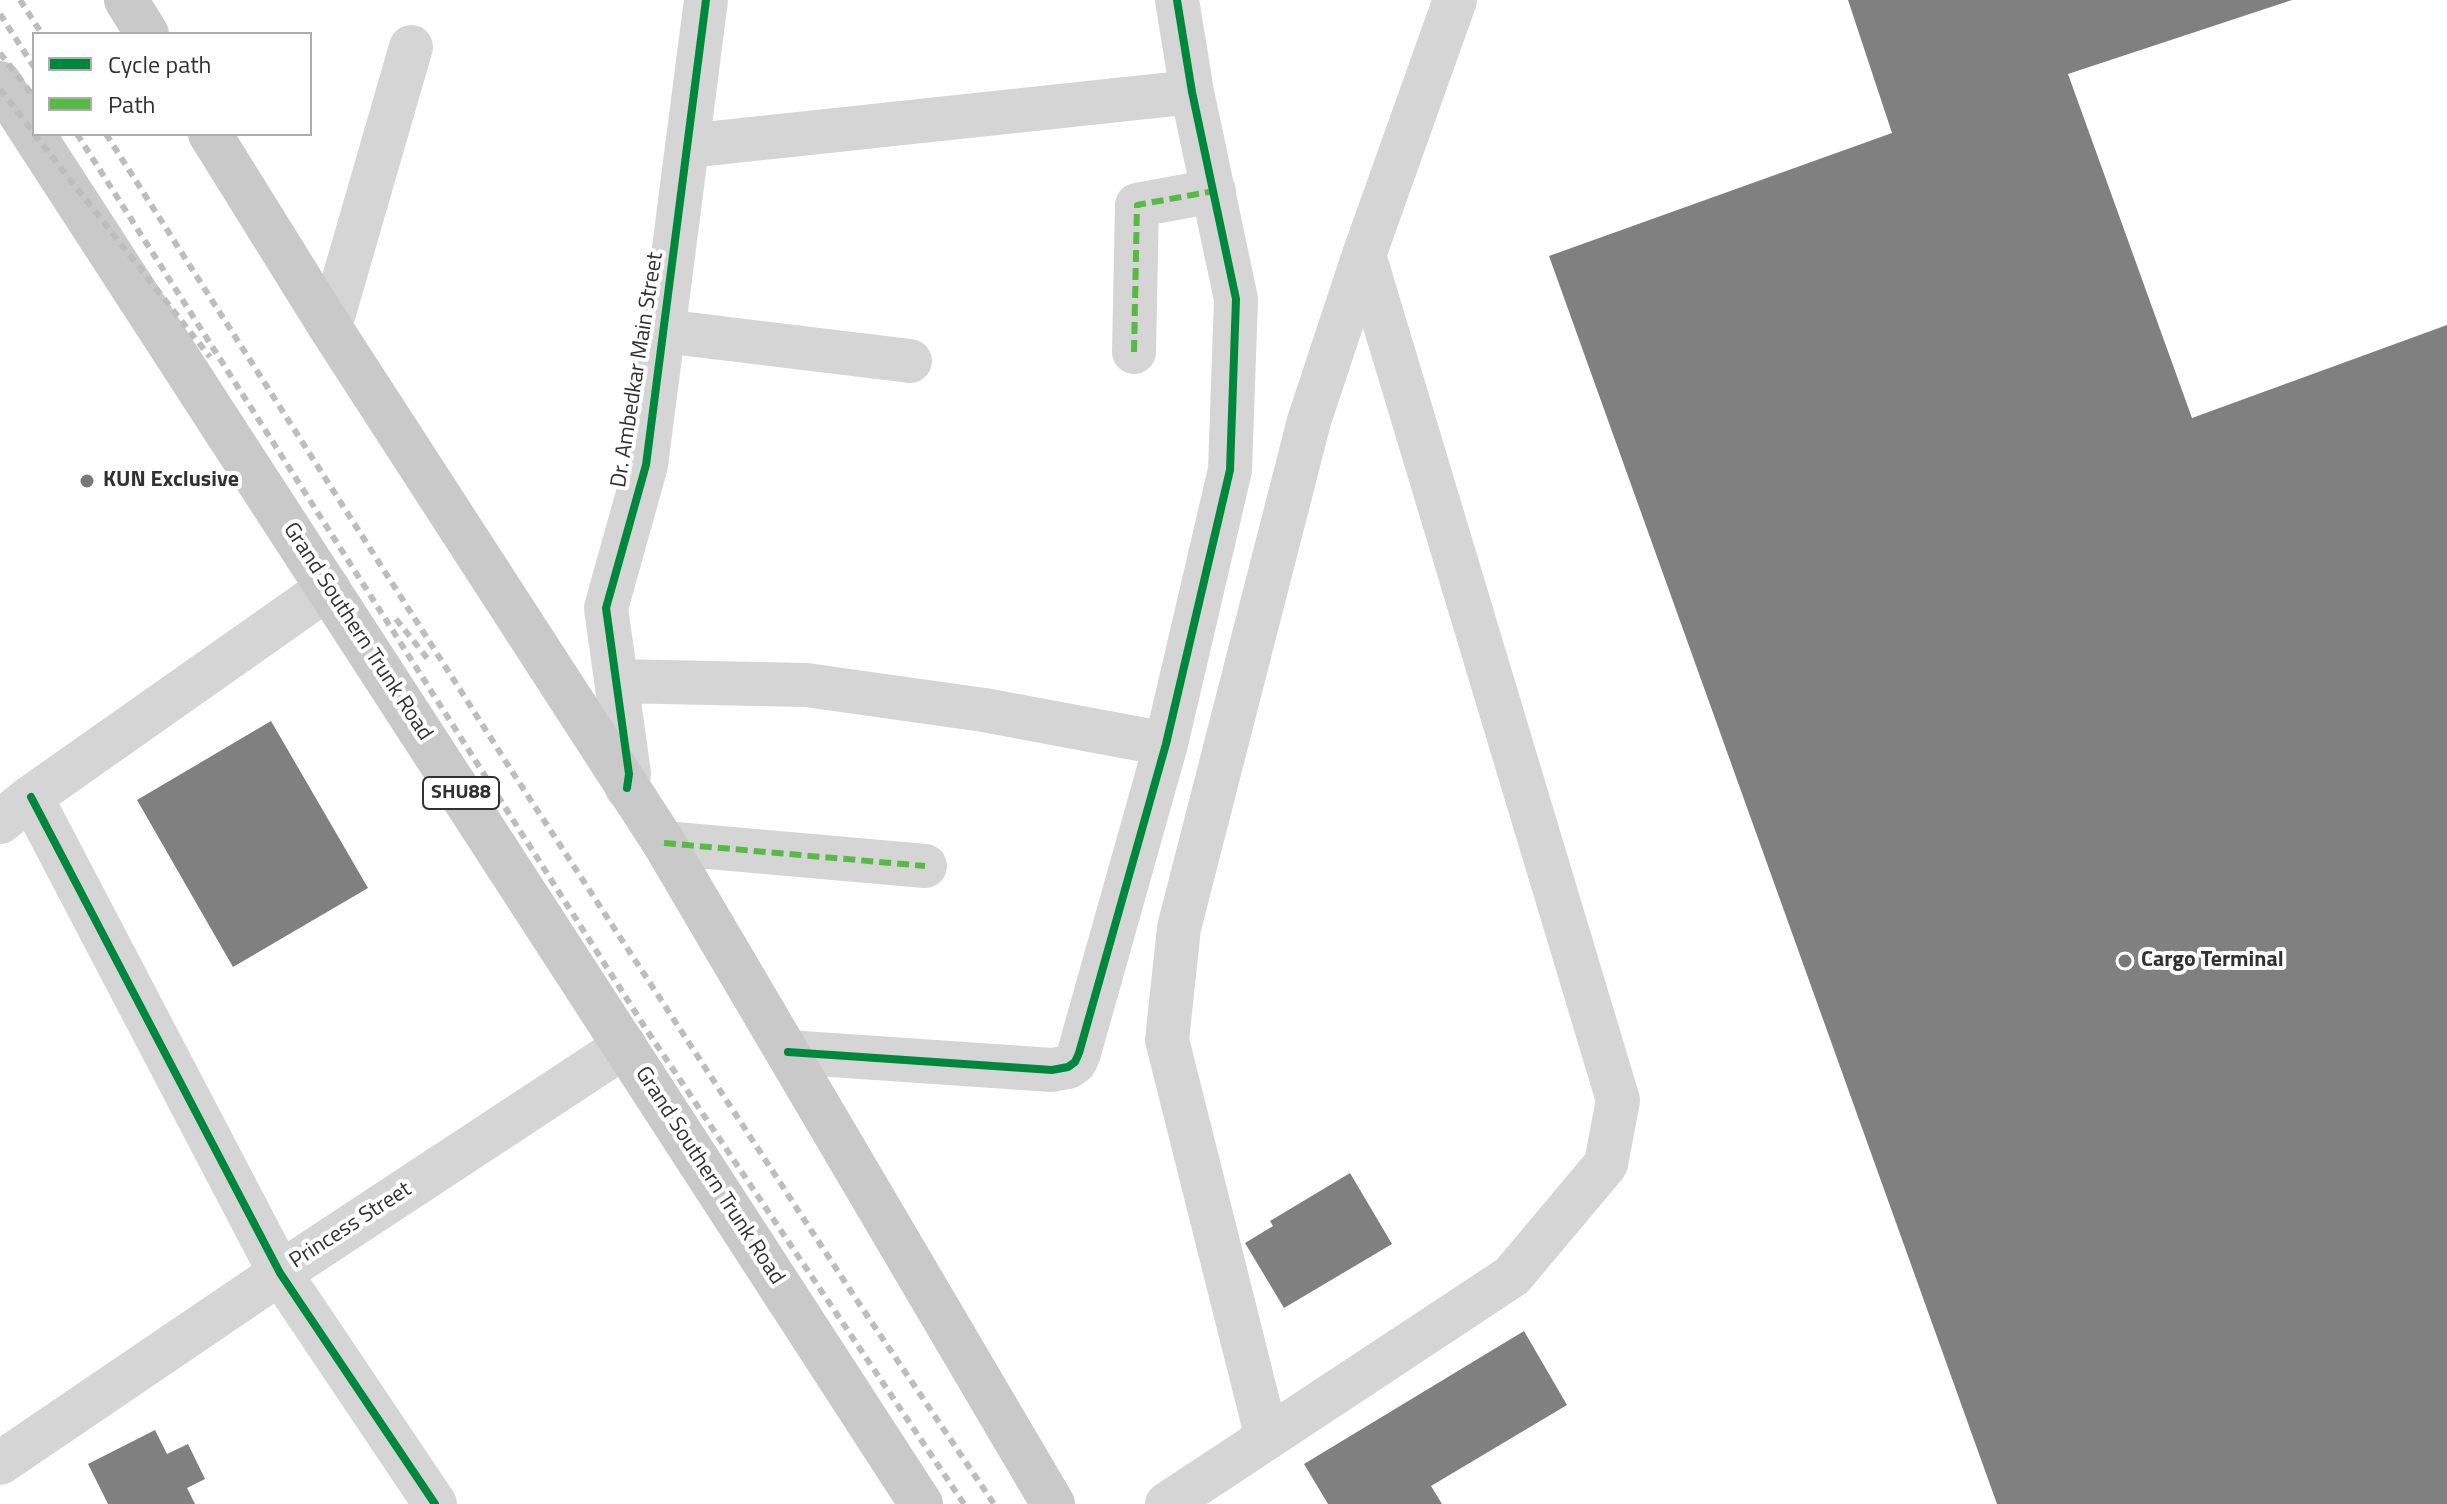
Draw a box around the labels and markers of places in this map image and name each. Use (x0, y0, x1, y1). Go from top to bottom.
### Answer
place label: KUN Exclusive (103, 468, 239, 494)
marker: KUN Exclusive (78, 472, 96, 490)
place label: Cargo Terminal (2141, 948, 2284, 974)
marker: Cargo Terminal (2116, 952, 2134, 970)

